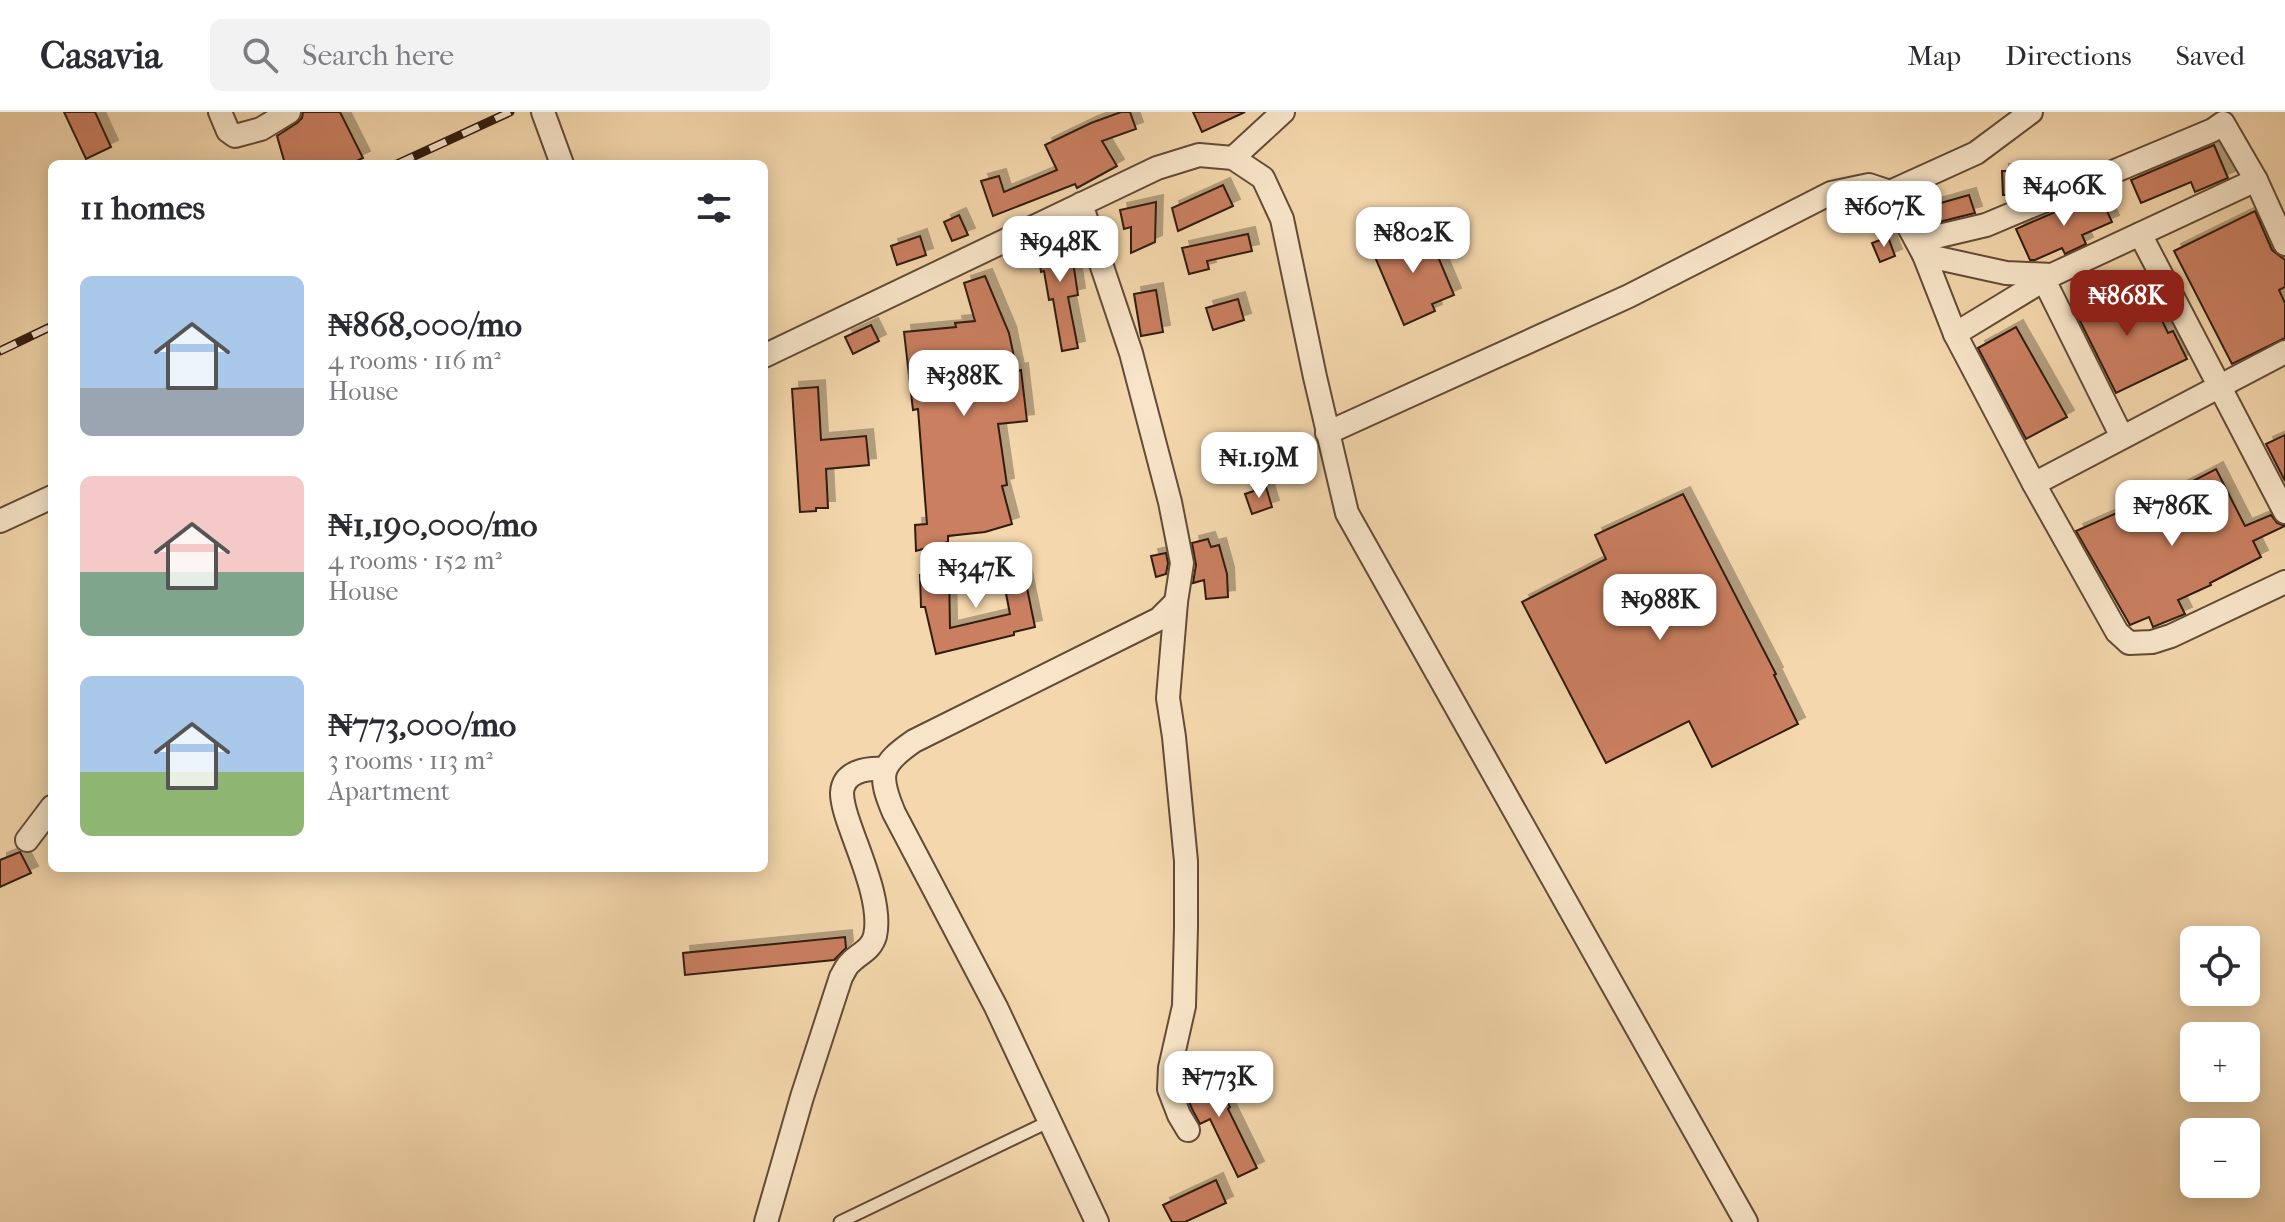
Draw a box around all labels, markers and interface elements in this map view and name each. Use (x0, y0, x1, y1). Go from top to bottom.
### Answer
search box (210, 19, 770, 91)
text: Casavia (40, 33, 162, 78)
icon: search (238, 33, 282, 77)
text: Search here (302, 38, 454, 73)
text: Map (1908, 39, 1961, 72)
text: Directions (2005, 39, 2132, 72)
text: Saved (2176, 39, 2245, 72)
pin: ₦406K (2008, 160, 2120, 228)
text: ₦406K (2023, 170, 2105, 201)
pin: ₦607K (1828, 181, 1940, 249)
icon: filters (692, 186, 736, 230)
text: 11 homes (80, 188, 205, 228)
text: ₦607K (1845, 191, 1923, 222)
pin: ₦802K (1357, 207, 1469, 275)
pin: ₦948K (1004, 216, 1116, 284)
text: ₦802K (1374, 217, 1452, 248)
text: ₦948K (1020, 226, 1100, 257)
pin: ₦868K (2071, 270, 2183, 338)
text: ₦868K (2088, 280, 2166, 311)
text: ₦868,000/mo (328, 305, 522, 345)
icon: home (144, 308, 240, 404)
text: 4 rooms · 116 m² (328, 345, 501, 376)
pin: ₦388K (908, 350, 1020, 418)
text: ₦388K (927, 360, 1001, 391)
text: House (328, 376, 398, 407)
pin: ₦1.19M (1194, 432, 1324, 500)
text: ₦1.19M (1219, 442, 1299, 473)
pin: ₦786K (2116, 480, 2228, 548)
text: ₦786K (2133, 490, 2211, 521)
text: ₦1,190,000/mo (328, 505, 537, 545)
icon: home (144, 508, 240, 604)
pin: ₦347K (920, 542, 1032, 610)
text: 4 rooms · 152 m² (328, 545, 502, 576)
text: ₦347K (938, 552, 1014, 583)
pin: ₦988K (1604, 574, 1716, 642)
text: House (328, 576, 398, 607)
text: ₦988K (1621, 584, 1699, 615)
text: ₦773,000/mo (328, 705, 516, 745)
icon: home (144, 708, 240, 804)
text: 3 rooms · 113 m² (328, 745, 493, 776)
text: Apartment (328, 776, 450, 807)
map controls (2180, 926, 2260, 1198)
button: locate (2180, 926, 2260, 1006)
button: + (2180, 1022, 2260, 1102)
pin: ₦773K (1163, 1051, 1275, 1119)
text: ₦773K (1182, 1061, 1256, 1092)
button: − (2180, 1118, 2260, 1198)

